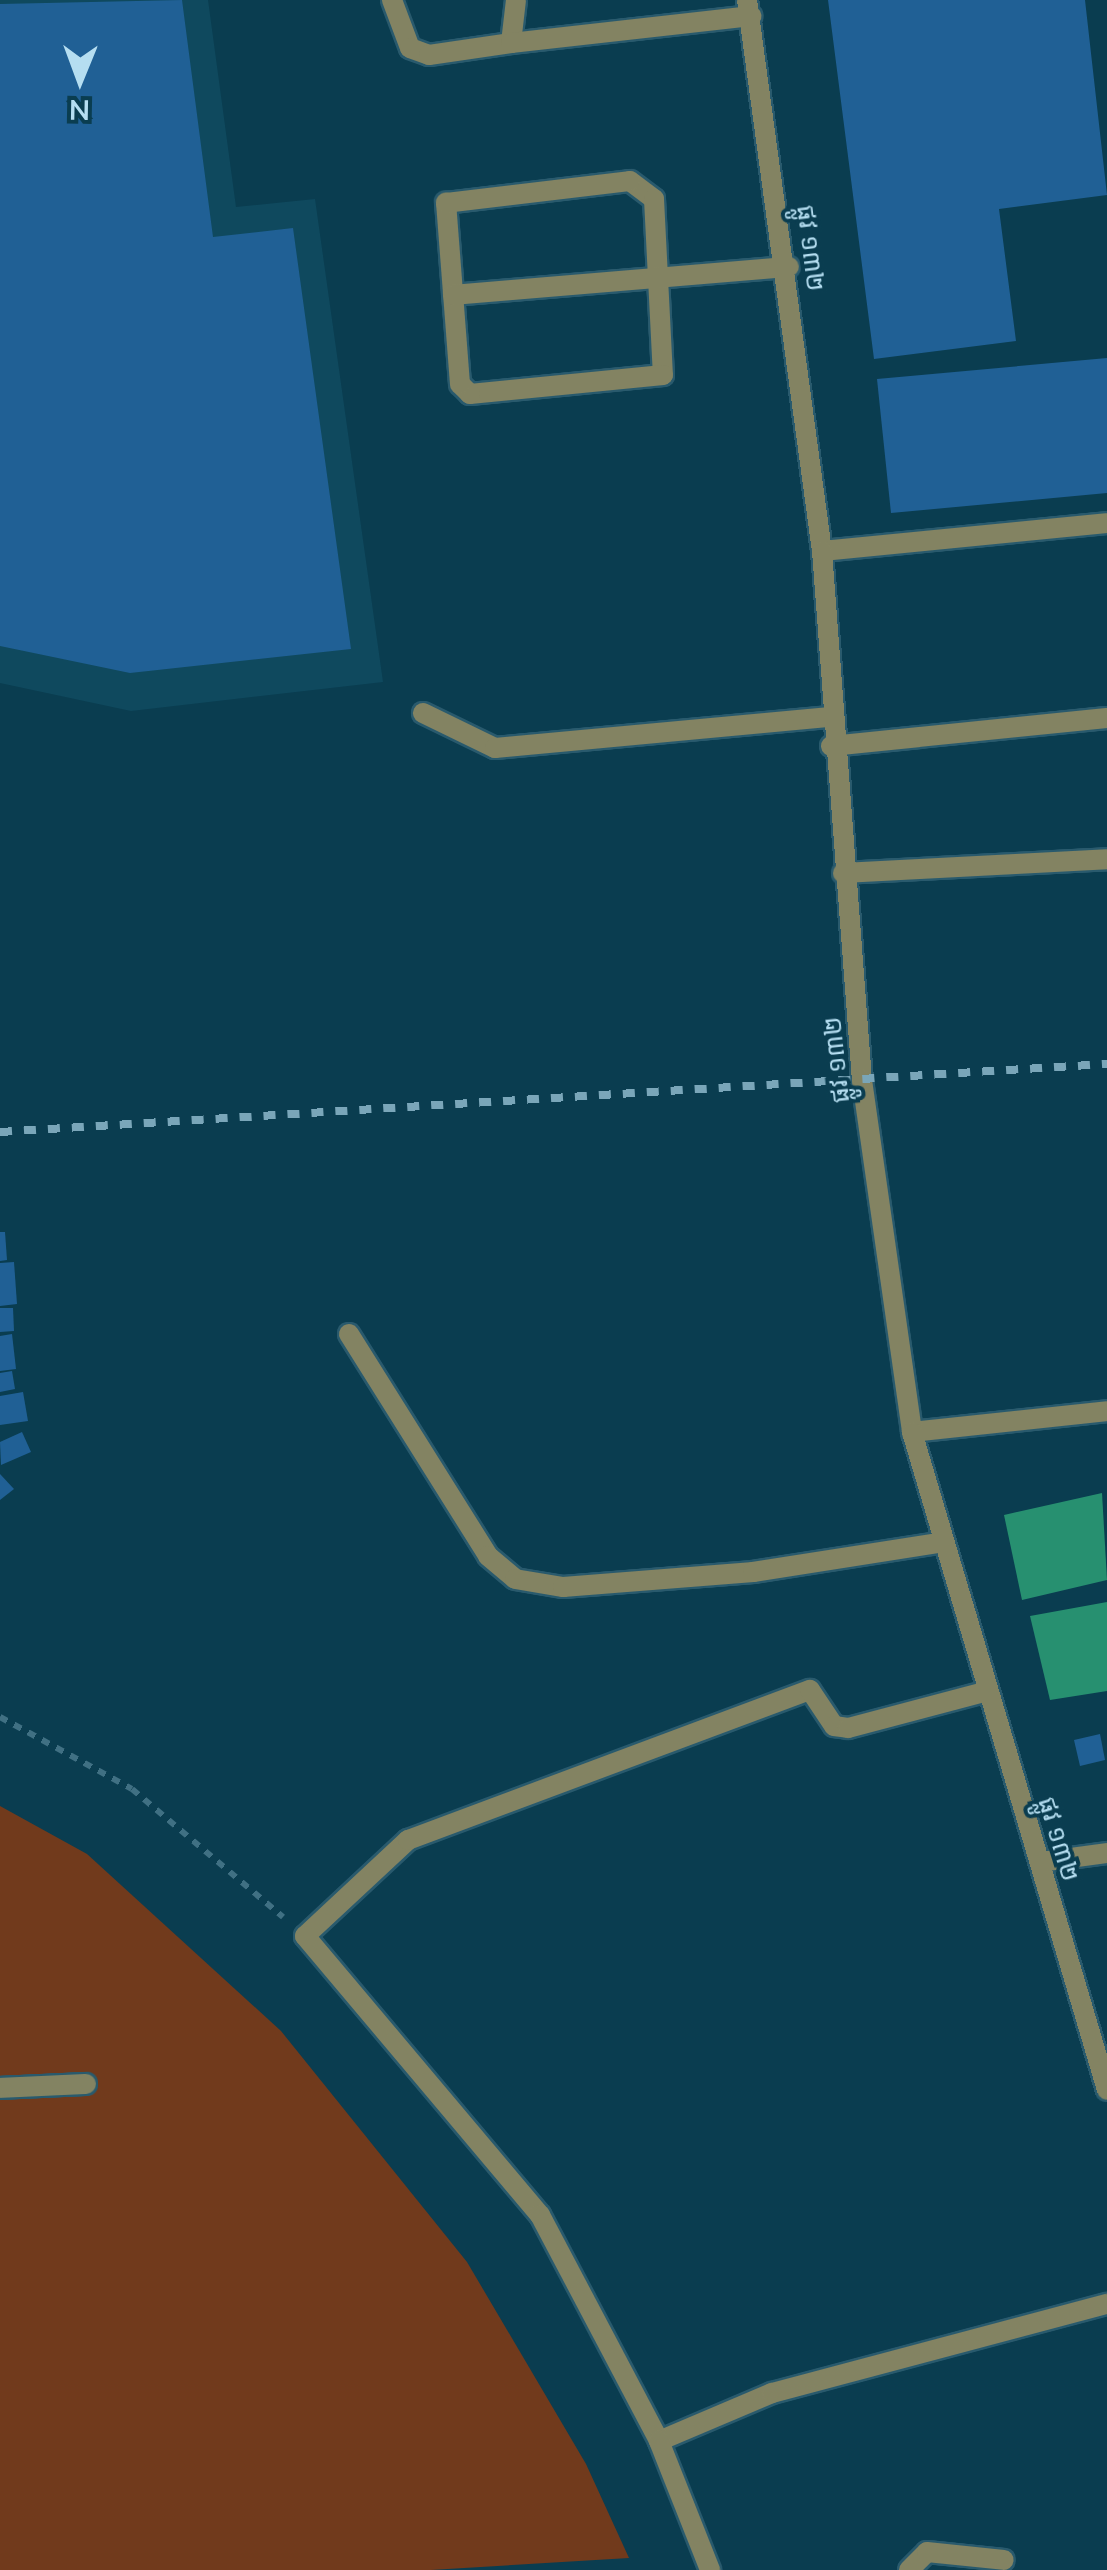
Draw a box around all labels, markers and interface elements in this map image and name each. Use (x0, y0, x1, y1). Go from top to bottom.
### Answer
north arrow (30, 30, 130, 130)
text: N (69, 93, 90, 128)
street label: ផ្លូវ ១៣២ (791, 203, 831, 293)
street label: ផ្លូវ ១៣២ (817, 1015, 855, 1105)
street label: ផ្លូវ ១៣២ (1032, 1793, 1086, 1885)

